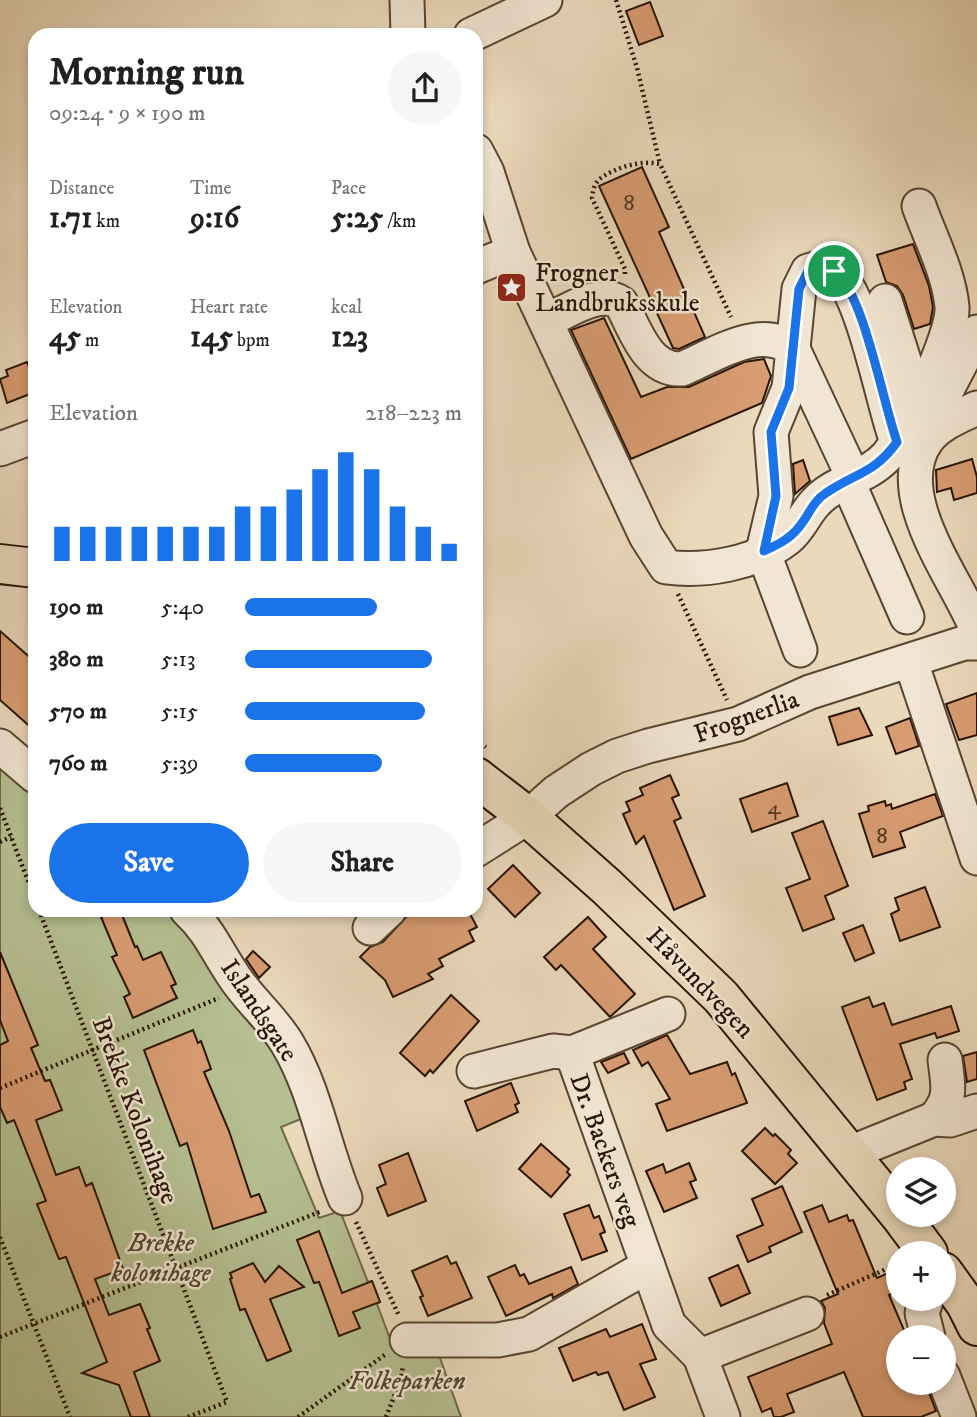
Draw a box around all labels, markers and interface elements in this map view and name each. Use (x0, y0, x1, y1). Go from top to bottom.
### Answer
text: Morning run (49, 49, 244, 97)
button: share (388, 51, 462, 125)
text: 09:24 · 9 × 190 m (49, 99, 206, 128)
text: Distance (49, 177, 114, 200)
text: Time (190, 177, 231, 200)
text: Pace (331, 177, 366, 200)
house number: 8 (623, 189, 635, 218)
text: 1.71 (49, 200, 92, 237)
text: 9:16 (190, 200, 239, 237)
text: 5:25 (331, 200, 383, 237)
text: km (92, 210, 120, 233)
text: /km (383, 210, 416, 233)
pin (804, 241, 864, 301)
icon: arrive (815, 252, 853, 290)
place label: Frogner Landbruksskule (535, 257, 700, 320)
place icon: Frogner Landbruksskule (495, 270, 529, 304)
text: Elevation (49, 296, 123, 319)
text: Heart rate (190, 296, 268, 319)
text: kcal (331, 296, 362, 319)
text: 45 (49, 319, 81, 356)
text: 145 (190, 319, 233, 356)
text: 123 (331, 319, 368, 356)
text: m (81, 329, 99, 352)
text: bpm (233, 329, 270, 352)
text: Elevation (49, 399, 138, 428)
text: 218–223 m (365, 399, 462, 428)
text: 190 m (49, 593, 103, 622)
text: 5:40 (161, 593, 204, 622)
text: 380 m (49, 645, 104, 674)
text: 5:13 (161, 645, 195, 674)
street label: Frognerlia (690, 683, 803, 752)
text: 570 m (49, 697, 107, 726)
text: 5:15 (161, 697, 198, 726)
text: 760 m (49, 749, 108, 778)
text: 5:39 (161, 749, 199, 778)
house number: 4 (767, 793, 781, 822)
house number: 8 (876, 822, 888, 851)
button: Save (49, 823, 249, 903)
button: Share (263, 823, 462, 903)
street label: Håvundvegen (639, 920, 762, 1046)
street label: Islandsgate (213, 953, 305, 1068)
street label: Brekke Kolonihage (84, 1012, 185, 1209)
street label: Dr. Backers veg (562, 1069, 648, 1232)
map controls (886, 1157, 956, 1395)
button: layers (886, 1157, 956, 1227)
park label: Brekke kolonihage (110, 1227, 212, 1290)
button: + (886, 1241, 956, 1311)
button: − (886, 1325, 956, 1395)
park label: Folkeparken (349, 1365, 465, 1398)

